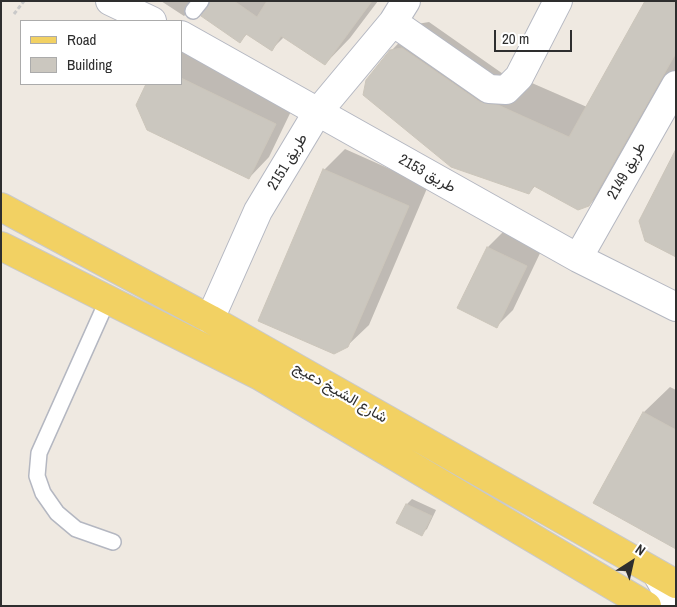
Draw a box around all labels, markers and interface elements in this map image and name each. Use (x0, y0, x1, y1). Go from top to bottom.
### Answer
legend (20, 20, 182, 85)
scale bar (497, 20, 574, 52)
text: 20 m (502, 28, 529, 49)
text: Road (67, 29, 96, 50)
text: Building (67, 54, 112, 75)
street label: طريق 2151 (264, 131, 312, 193)
street label: طريق 2149 (604, 139, 650, 203)
street label: طريق 2153 (395, 151, 459, 197)
street label: شارع الشيخ دعيج (290, 359, 390, 427)
north arrow (607, 537, 657, 587)
text: N (632, 540, 649, 559)

